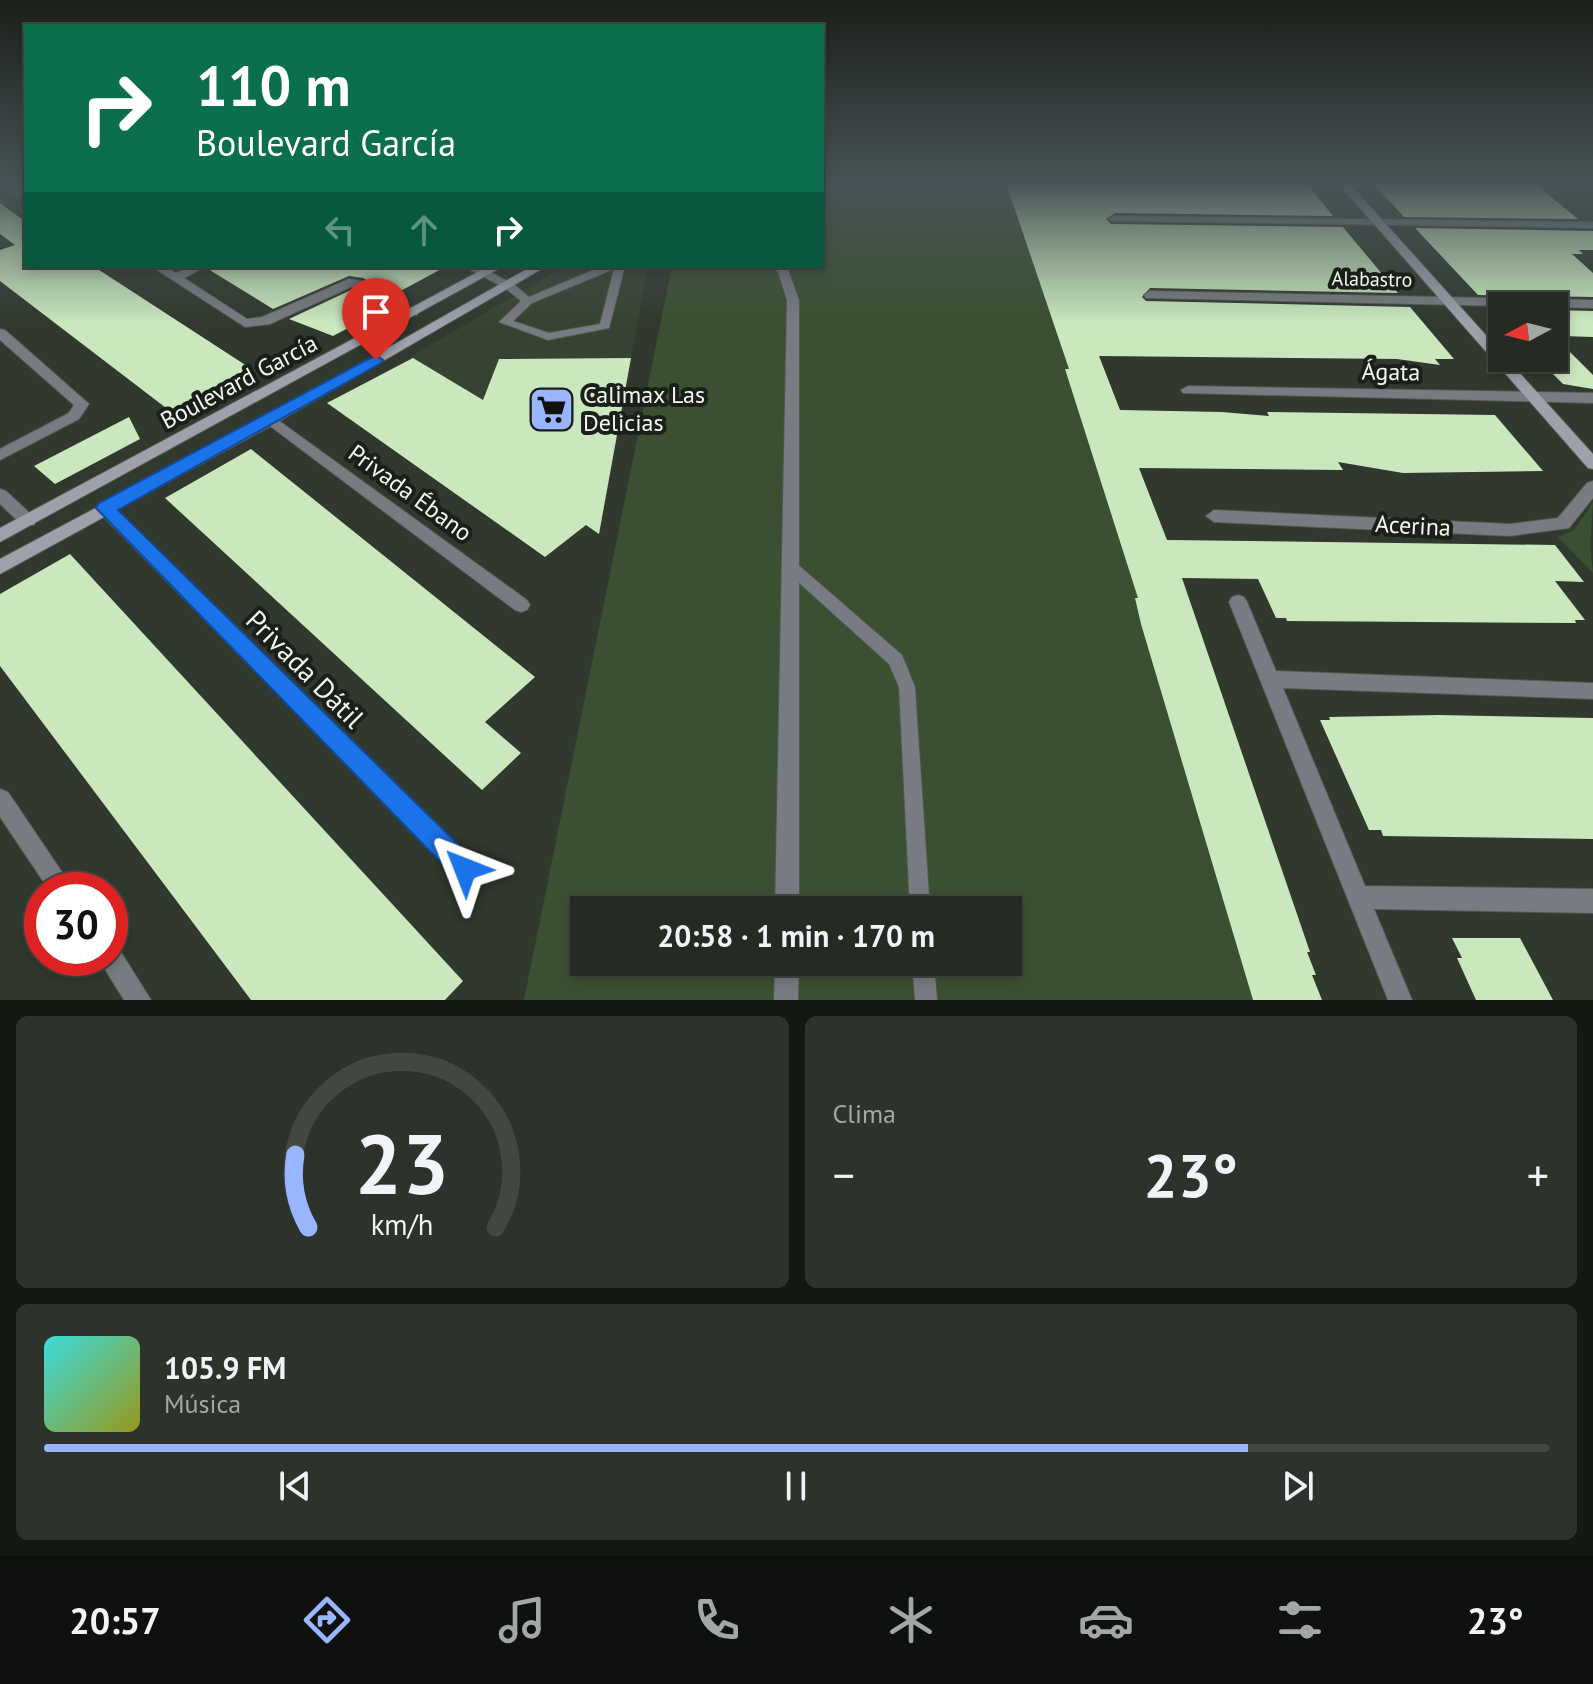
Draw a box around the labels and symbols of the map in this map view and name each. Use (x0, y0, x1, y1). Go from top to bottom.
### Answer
street label: Alabastro (1331, 265, 1413, 293)
pin (342, 278, 410, 360)
north arrow (1488, 292, 1568, 372)
street label: Boulevard García (155, 327, 323, 436)
street label: Ágata (1361, 355, 1421, 388)
place label: Calimax Las Delicias (583, 379, 705, 438)
supermarket icon: Calimax Las Delicias (528, 385, 576, 433)
street label: Privada Ébano (342, 437, 478, 548)
street label: Acerina (1374, 508, 1452, 543)
street label: Privada Dátil (238, 602, 372, 736)
position arrow (423, 827, 507, 911)
speed limit sign: 30 (24, 872, 128, 976)

